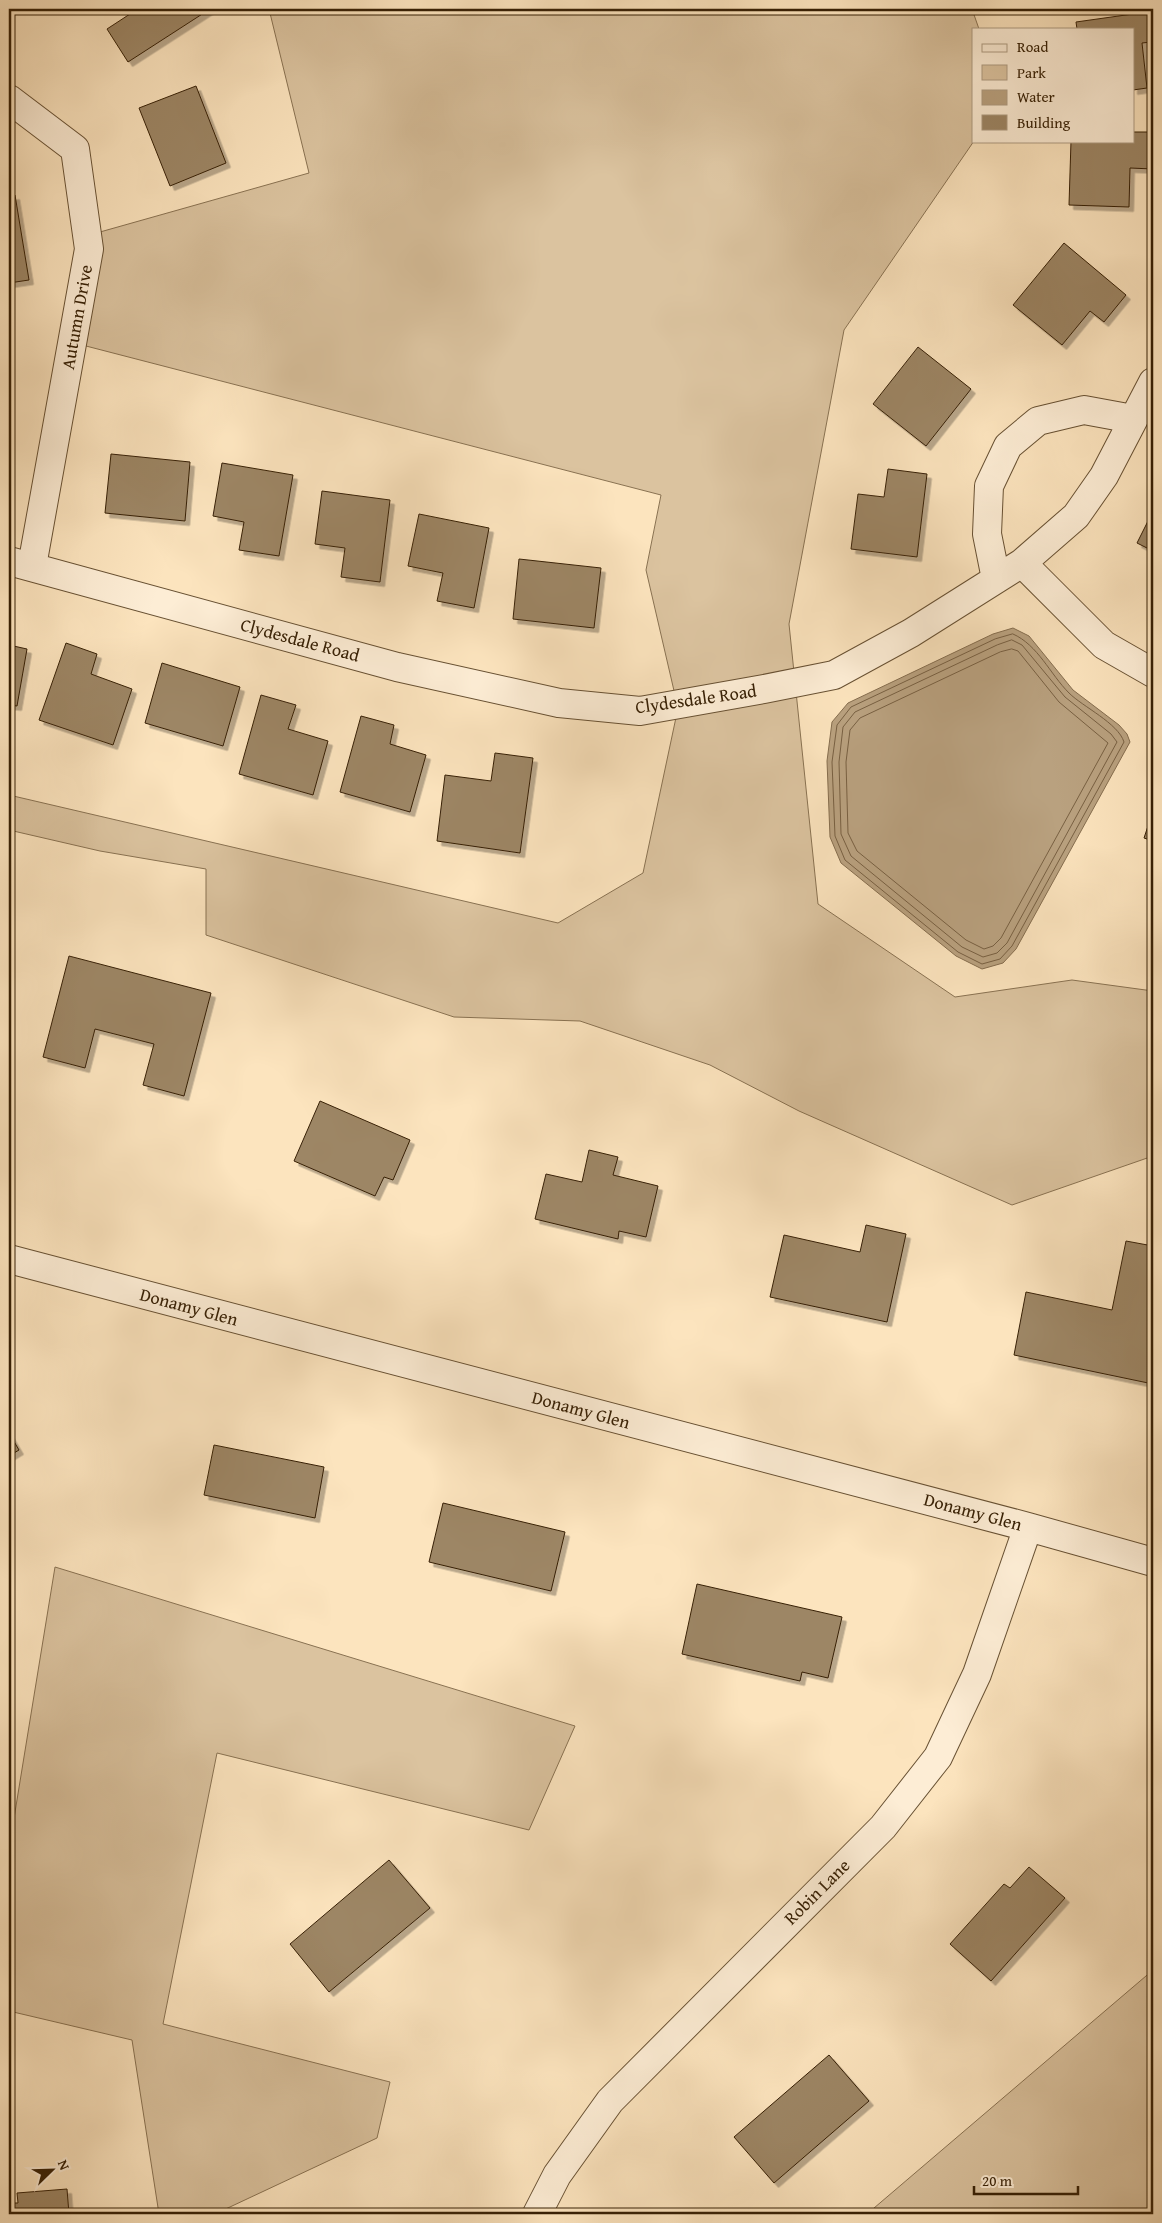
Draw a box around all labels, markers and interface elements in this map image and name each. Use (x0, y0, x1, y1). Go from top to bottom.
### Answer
legend (972, 28, 1134, 142)
text: Road (1017, 36, 1048, 57)
text: Park (1017, 62, 1046, 83)
text: Water (1017, 86, 1055, 107)
text: Building (1017, 112, 1071, 133)
street label: Autumn Drive (54, 262, 99, 371)
street label: Clydesdale Road (238, 611, 363, 668)
street label: Clydesdale Road (634, 677, 759, 720)
street label: Donamy Glen (137, 1280, 241, 1333)
street label: Donamy Glen (529, 1383, 633, 1436)
street label: Donamy Glen (921, 1485, 1025, 1538)
street label: Robin Lane (777, 1852, 856, 1931)
north arrow (28, 2146, 78, 2196)
text: N (53, 2157, 75, 2174)
scale bar (974, 2163, 1078, 2195)
text: 20 m (982, 2170, 1013, 2191)

